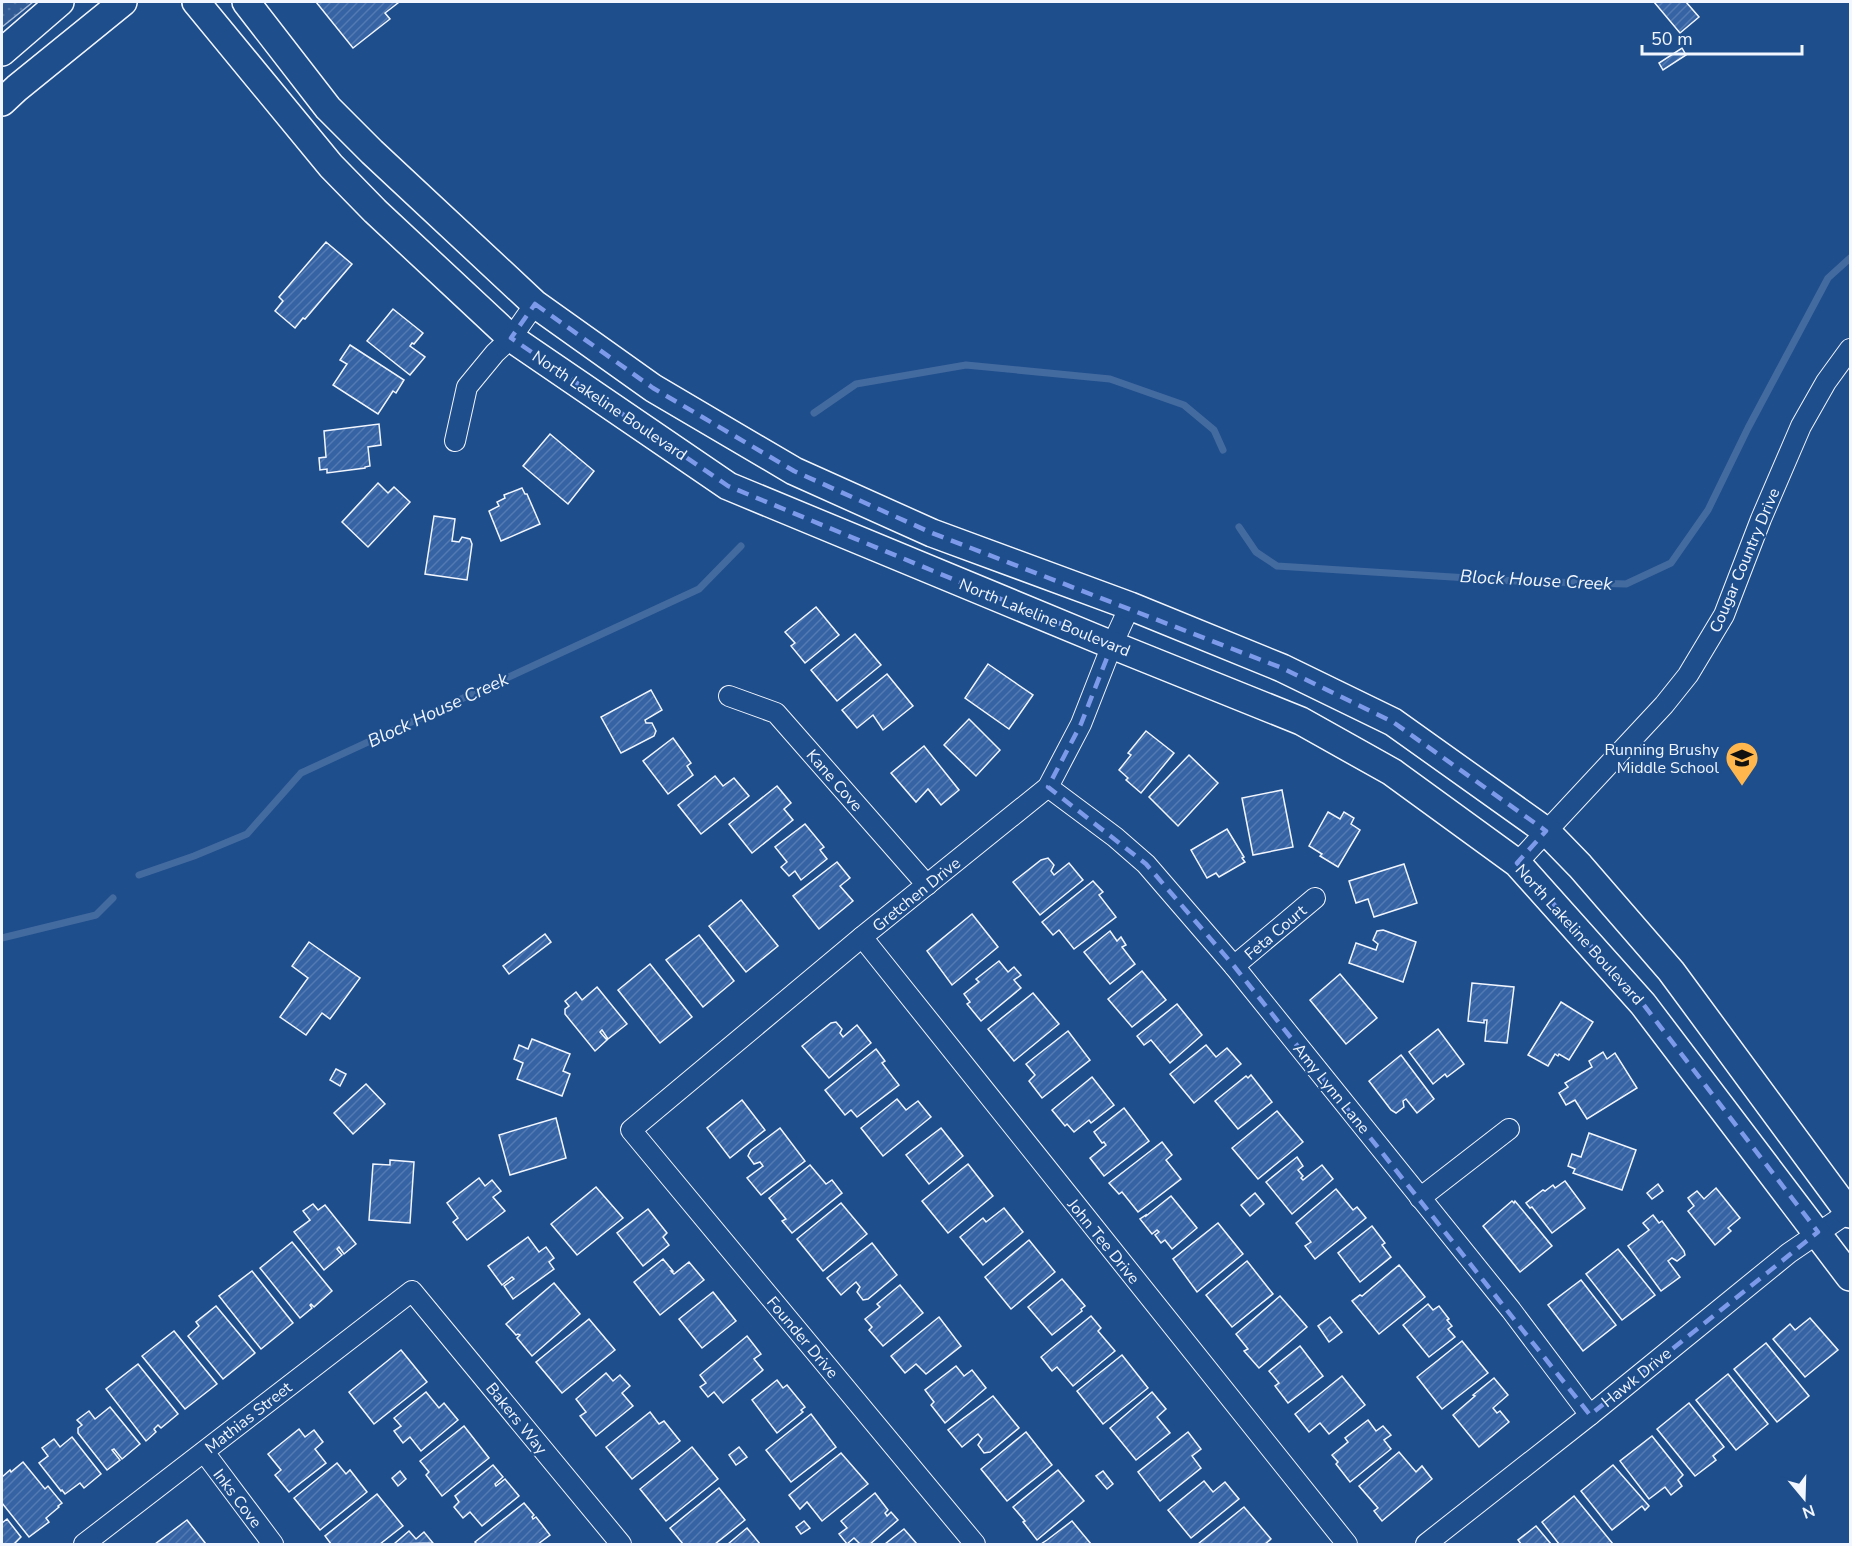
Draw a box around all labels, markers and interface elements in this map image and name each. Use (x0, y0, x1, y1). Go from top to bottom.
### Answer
scale bar (1642, 18, 1802, 56)
text: 50 m (1651, 27, 1693, 51)
street label: North Lakeline Boulevard (528, 346, 691, 466)
street label: Cougar Country Drive (1705, 485, 1785, 636)
water label: Block House Creek (1459, 564, 1614, 596)
street label: North Lakeline Boulevard (956, 574, 1133, 662)
water label: Block House Creek (364, 666, 513, 753)
place label: Running Brushy Middle School (1604, 739, 1720, 779)
school or university icon: Running Brushy Middle School (1724, 740, 1760, 787)
street label: Kane Cove (801, 745, 867, 816)
street label: Gretchen Drive (868, 852, 965, 937)
street label: North Lakeline Boulevard (1510, 859, 1649, 1010)
street label: Feta Court (1240, 900, 1312, 965)
street label: Amy Lynn Lane (1288, 1039, 1375, 1139)
street label: John Tee Drive (1061, 1194, 1144, 1289)
street label: Founder Drive (761, 1292, 843, 1383)
street label: Hawk Drive (1597, 1343, 1676, 1413)
street label: Mathias Street (201, 1377, 297, 1459)
street label: Bakers Way (480, 1378, 552, 1460)
street label: Inks Cove (208, 1465, 267, 1533)
north arrow (1774, 1468, 1834, 1528)
text: N (1799, 1499, 1818, 1524)

